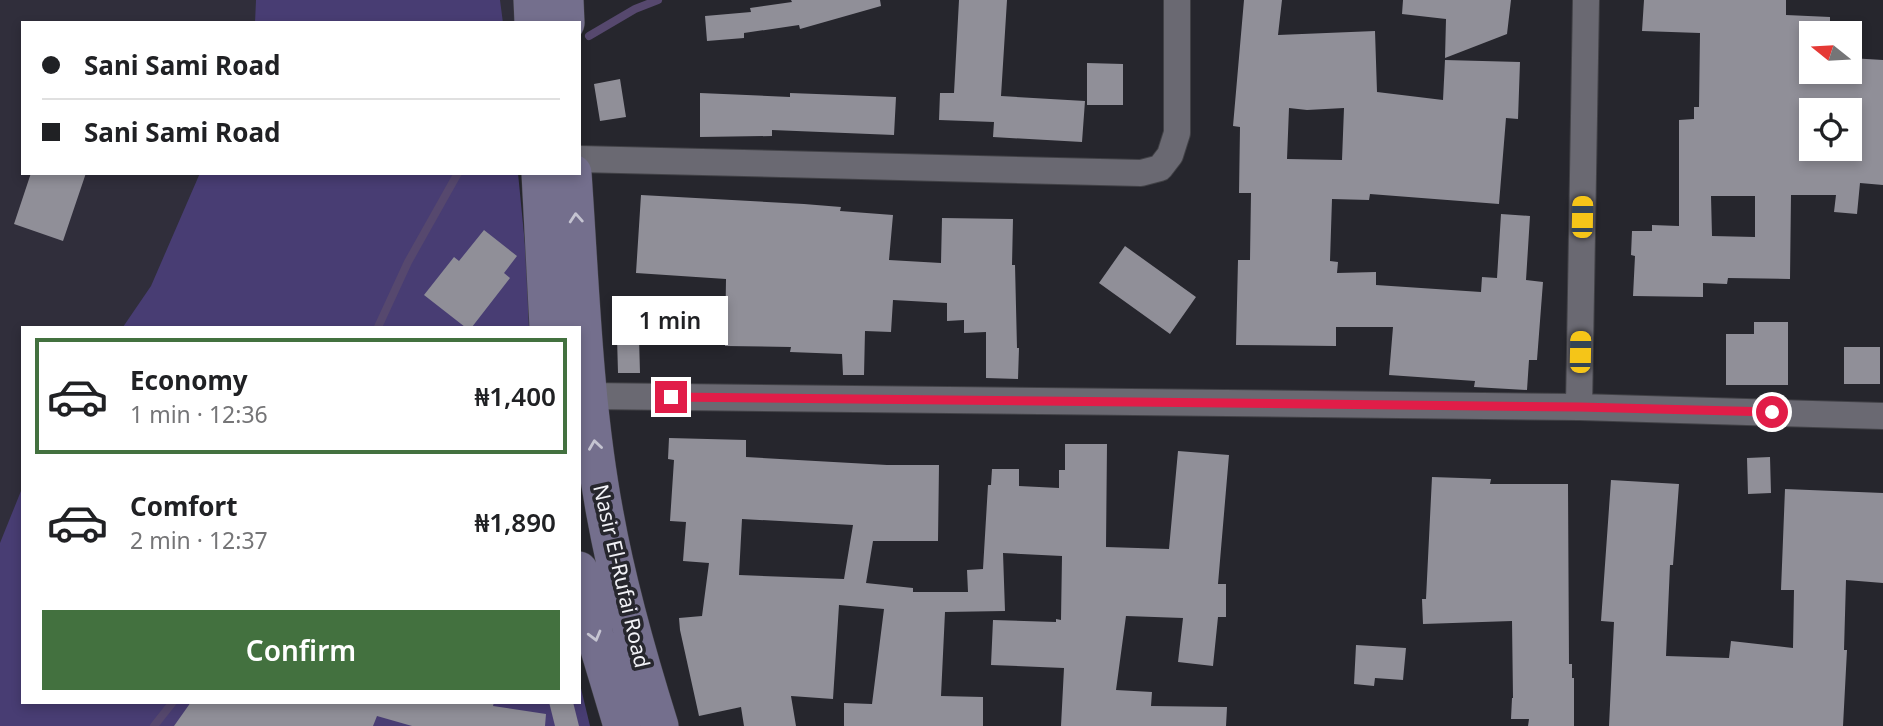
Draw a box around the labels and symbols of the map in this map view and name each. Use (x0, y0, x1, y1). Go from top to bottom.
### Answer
north arrow (1799, 21, 1862, 84)
car (1572, 196, 1593, 238)
one-way arrow (569, 213, 584, 224)
callout: 1 min (613, 296, 729, 344)
car (1570, 331, 1591, 373)
route end (655, 381, 687, 413)
route start (1756, 396, 1788, 428)
one-way arrow (588, 439, 603, 451)
street label: Nasir El-Rufai Road (587, 481, 657, 671)
one-way arrow (587, 630, 602, 642)

